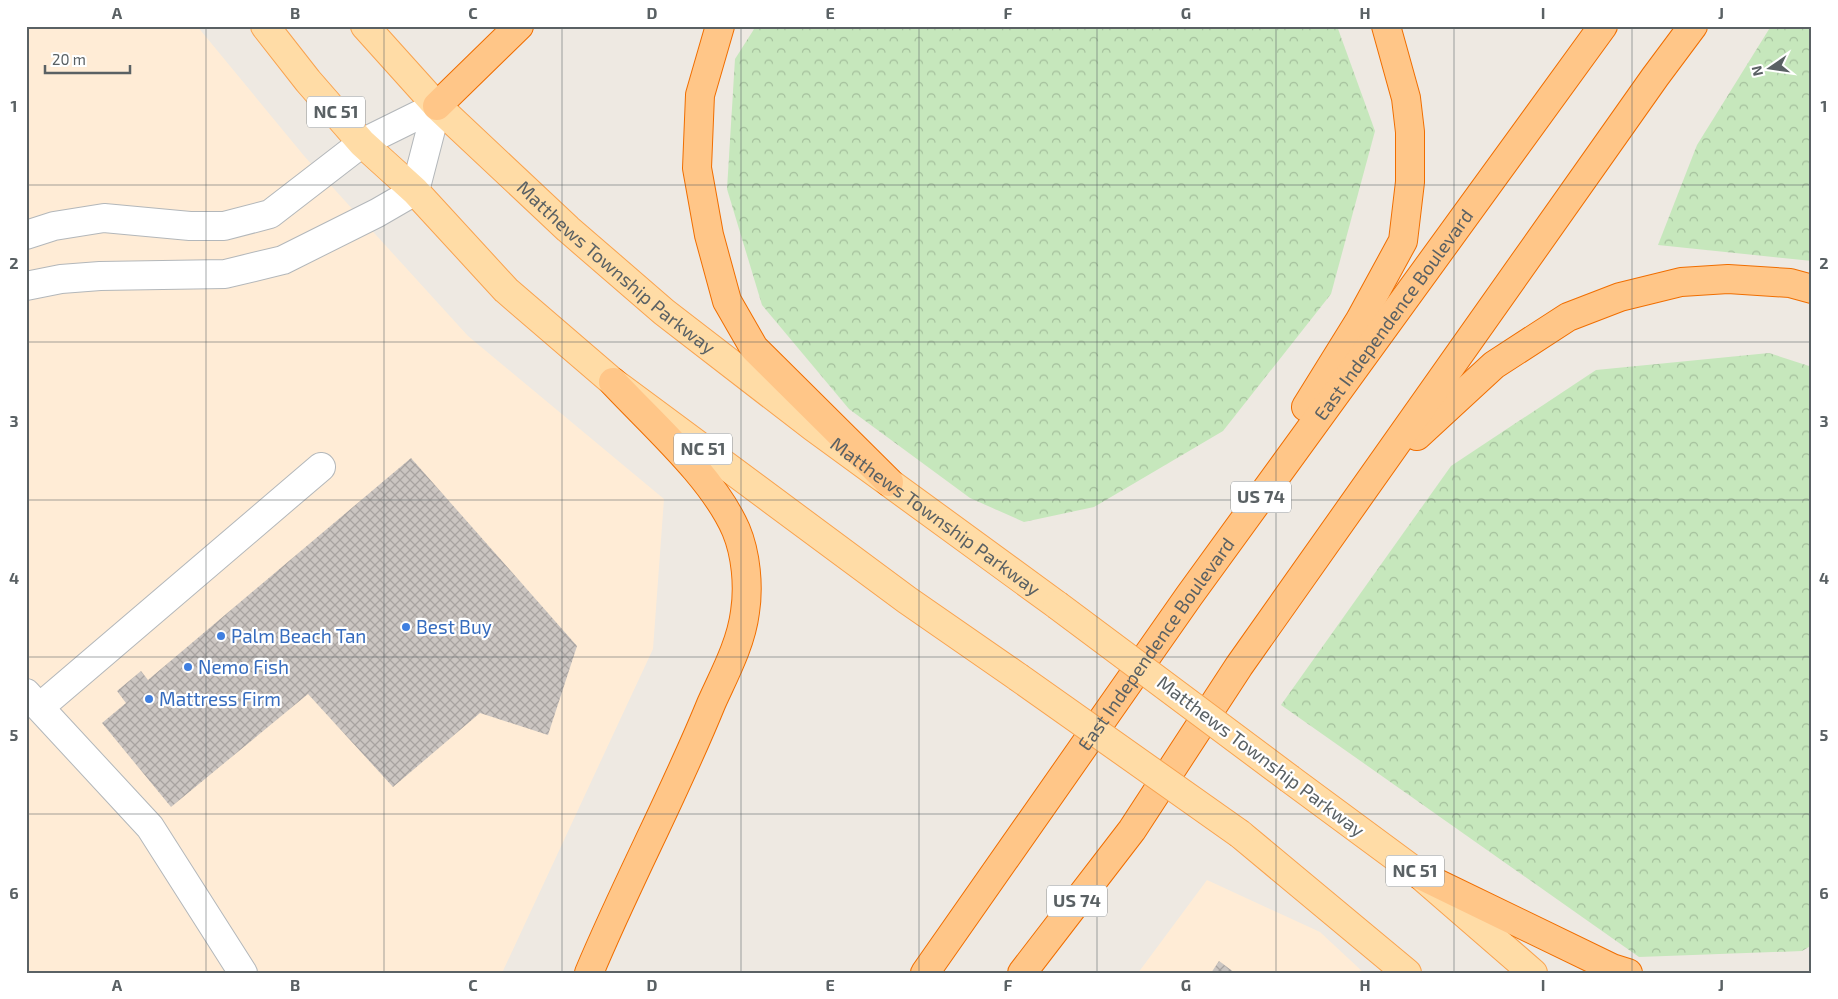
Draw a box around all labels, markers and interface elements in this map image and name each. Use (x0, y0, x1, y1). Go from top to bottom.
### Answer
text: A (112, 3, 123, 22)
text: B (290, 3, 300, 22)
text: C (468, 3, 478, 22)
text: D (647, 3, 658, 22)
text: E (825, 3, 835, 22)
text: F (1004, 3, 1013, 22)
text: G (1181, 3, 1191, 22)
text: H (1359, 3, 1371, 22)
text: I (1541, 3, 1545, 22)
text: J (1718, 3, 1724, 22)
scale bar (45, 42, 130, 74)
north arrow (1746, 42, 1796, 92)
text: 20 m (52, 50, 86, 68)
text: N (1747, 64, 1766, 78)
text: 1 (11, 96, 17, 115)
road number: NC 51 (307, 96, 365, 128)
text: 1 (1821, 96, 1827, 115)
street label: Matthews Township Parkway (513, 176, 720, 358)
street label: East Independence Boulevard (1309, 204, 1477, 424)
text: 2 (9, 253, 19, 272)
text: 2 (1819, 253, 1829, 272)
text: 3 (9, 411, 19, 430)
text: 3 (1819, 411, 1829, 430)
street label: Matthews Township Parkway (826, 432, 1045, 600)
road number: NC 51 (674, 434, 732, 464)
road number: US 74 (1231, 482, 1291, 512)
street label: East Independence Boulevard (1073, 533, 1239, 755)
text: 4 (9, 568, 19, 587)
text: 4 (1819, 568, 1829, 587)
place label: Best Buy (416, 615, 492, 638)
marker: Best Buy (400, 621, 412, 633)
place label: Palm Beach Tan (231, 624, 366, 647)
marker: Palm Beach Tan (215, 630, 227, 642)
place label: Nemo Fish (198, 655, 289, 678)
marker: Nemo Fish (182, 661, 194, 673)
street label: Matthews Township Parkway (1153, 670, 1370, 841)
place label: Mattress Firm (159, 687, 281, 710)
marker: Mattress Firm (143, 693, 155, 705)
text: 5 (10, 725, 19, 744)
text: 5 (1820, 725, 1829, 744)
road number: NC 51 (1386, 856, 1444, 886)
text: 6 (9, 883, 19, 902)
text: 6 (1819, 883, 1829, 902)
road number: US 74 (1047, 886, 1107, 916)
text: A (112, 975, 123, 994)
text: B (290, 975, 300, 994)
text: C (468, 975, 478, 994)
text: D (647, 975, 658, 994)
text: E (825, 975, 835, 994)
text: F (1004, 975, 1013, 994)
text: G (1181, 975, 1191, 994)
text: H (1359, 975, 1371, 994)
text: I (1541, 975, 1545, 994)
text: J (1718, 975, 1724, 994)

